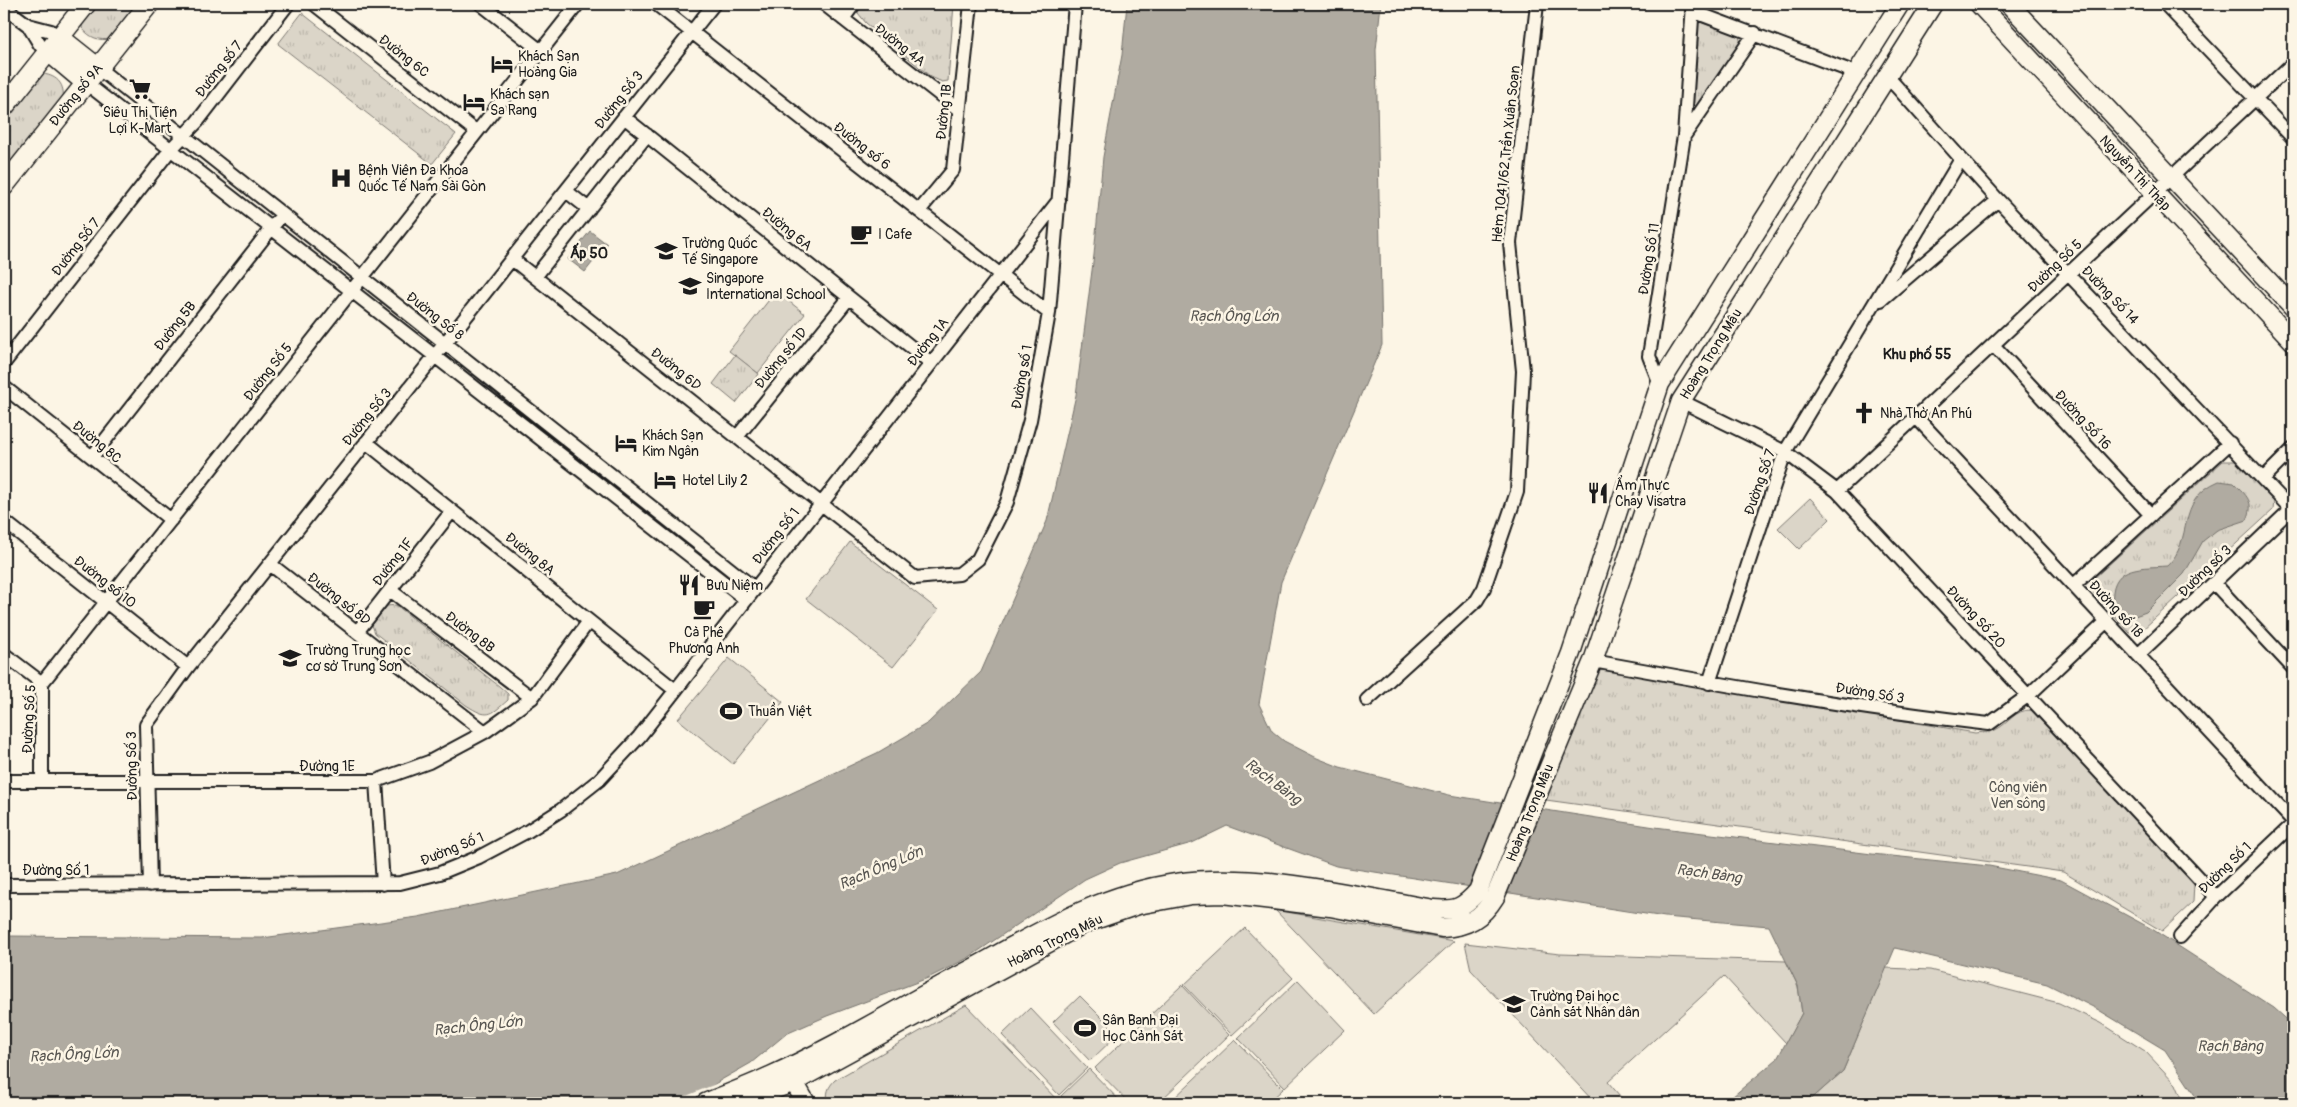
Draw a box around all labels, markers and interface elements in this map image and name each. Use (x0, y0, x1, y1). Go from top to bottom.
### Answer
street label: Đường 4A (871, 20, 929, 70)
street label: Đường 6C (375, 31, 433, 81)
street label: Đường số 7 (191, 36, 247, 101)
place label: Khách Sạn Hoàng Gia (518, 48, 579, 81)
hotel icon: Khách Sạn Hoàng Gia (489, 51, 515, 77)
street label: Đường số 9A (45, 60, 106, 130)
street label: Hẻm 1041/62 Trần Xuân Soạn (1486, 64, 1524, 243)
street label: Đường Số 3 (590, 67, 647, 133)
supermarket icon: Siêu Thị Tiện Lợi K-Mart (127, 76, 153, 102)
street label: Đường 1B (933, 83, 955, 141)
place label: Khách sạn Sa Rang (490, 86, 550, 119)
hotel icon: Khách sạn Sa Rang (461, 89, 487, 115)
place label: Siêu Thị Tiện Lợi K-Mart (103, 104, 177, 137)
street label: Đường số 6 (830, 118, 895, 174)
street label: Nguyễn Thị Thập (2096, 131, 2175, 214)
place label: Bệnh Viện Đa Khoa Quốc Tế Nam Sài Gòn (358, 162, 486, 195)
hospital icon: Bệnh Viện Đa Khoa Quốc Tế Nam Sài Gòn (328, 165, 354, 191)
street label: Đường 6A (758, 204, 816, 254)
street label: Đường Số 7 (47, 214, 104, 279)
cafe icon: I Cafe (848, 221, 874, 247)
street label: Đường Số 11 (1634, 222, 1663, 296)
place label: I Cafe (878, 226, 912, 243)
place label: Trường Quốc Tế Singapore (682, 234, 758, 268)
street label: Đường Số 5 (2024, 235, 2086, 296)
school or university icon: Trường Quốc Tế Singapore (653, 238, 679, 264)
district label: Ấp 50 (570, 242, 608, 263)
street label: Đường Số 14 (2078, 261, 2143, 328)
place label: Singapore International School (706, 270, 826, 303)
school or university icon: Singapore International School (677, 273, 703, 299)
street label: Đường Số 8 (403, 287, 468, 344)
street label: Đường 5B (150, 298, 200, 354)
street label: Hoàng Trọng Mậu (1676, 305, 1746, 403)
water label: Rạch Ông Lớn (1190, 307, 1280, 326)
street label: Đường 1A (904, 314, 952, 370)
street label: Đường số 1D (750, 323, 811, 392)
street label: Đường Số 5 (239, 339, 296, 404)
street label: Đường số 1 (1007, 343, 1036, 410)
street label: Đường 6D (647, 344, 705, 394)
district label: Khu phố 55 (1883, 345, 1951, 364)
street label: Đường Số 3 (338, 384, 396, 449)
street label: Đường Số 16 (2051, 386, 2116, 453)
church icon: Nhà Thờ An Phú (1851, 400, 1877, 426)
place label: Nhà Thờ An Phú (1880, 405, 1972, 422)
street label: Đường 8C (69, 417, 125, 467)
place label: Khách Sạn Kim Ngân (642, 427, 703, 460)
hotel icon: Khách Sạn Kim Ngân (613, 430, 639, 456)
street label: Đường Số 7 (1740, 446, 1779, 517)
hotel icon: Hotel Lily 2 (652, 467, 678, 493)
place label: Hotel Lily 2 (682, 472, 748, 489)
place label: Ẩm Thực Chay Visatra (1615, 475, 1686, 510)
restaurant icon: Ẩm Thực Chay Visatra (1585, 480, 1611, 506)
street label: Đường Số 1 (748, 504, 803, 568)
street label: Đường 8A (502, 529, 558, 579)
street label: Đường 1F (369, 535, 417, 589)
street label: Đường số 3 (2174, 541, 2235, 601)
street label: Đường số 10 (70, 552, 140, 612)
street label: Đường số 8D (304, 568, 375, 629)
restaurant icon: Bưu Niệm (676, 572, 702, 598)
street label: Đường số 18 (2085, 576, 2148, 641)
place label: Bưu Niệm (706, 577, 763, 594)
street label: Đường Số 20 (1943, 582, 2010, 652)
cafe icon: Cà Phê Phương Anh (691, 596, 717, 622)
street label: Đường 8B (442, 608, 498, 656)
place label: Cà Phê Phương Anh (669, 624, 739, 657)
place label: Trường Trung học cơ sở Trung Sơn (306, 642, 411, 675)
school or university icon: Trường Trung học cơ sở Trung Sơn (277, 645, 303, 671)
street label: Đường Số 3 (1834, 678, 1906, 707)
street label: Đường Số 5 (18, 684, 39, 754)
sports icon: Thuần Việt (718, 698, 744, 724)
place label: Thuần Việt (748, 701, 812, 720)
street label: Đường Số 3 (122, 731, 141, 801)
water label: Rạch Bàng (1241, 755, 1306, 810)
street label: Đường 1E (299, 758, 355, 775)
street label: Hoàng Trọng Mậu (1503, 762, 1557, 864)
park label: Công viên Ven sông (1989, 779, 2047, 812)
street label: Đường Số 1 (417, 828, 486, 869)
street label: Đường Số 1 (2194, 838, 2255, 897)
water label: Rạch Ông Lớn (836, 841, 927, 894)
water label: Rạch Bàng (1675, 860, 1744, 888)
street label: Đường Số 1 (23, 861, 89, 879)
street label: Hoàng Trọng Mậu (1005, 911, 1105, 971)
place label: Trường Đại học Cảnh sát Nhân dân (1530, 988, 1640, 1021)
school or university icon: Trường Đại học Cảnh sát Nhân dân (1501, 991, 1527, 1017)
water label: Rạch Ông Lớn (433, 1012, 525, 1040)
place label: Sân Banh Đại Học Cảnh Sát (1102, 1012, 1183, 1045)
sports icon: Sân Banh Đại Học Cảnh Sát (1072, 1015, 1098, 1041)
water label: Rạch Bàng (2197, 1037, 2264, 1056)
water label: Rạch Ông Lớn (29, 1043, 120, 1067)

